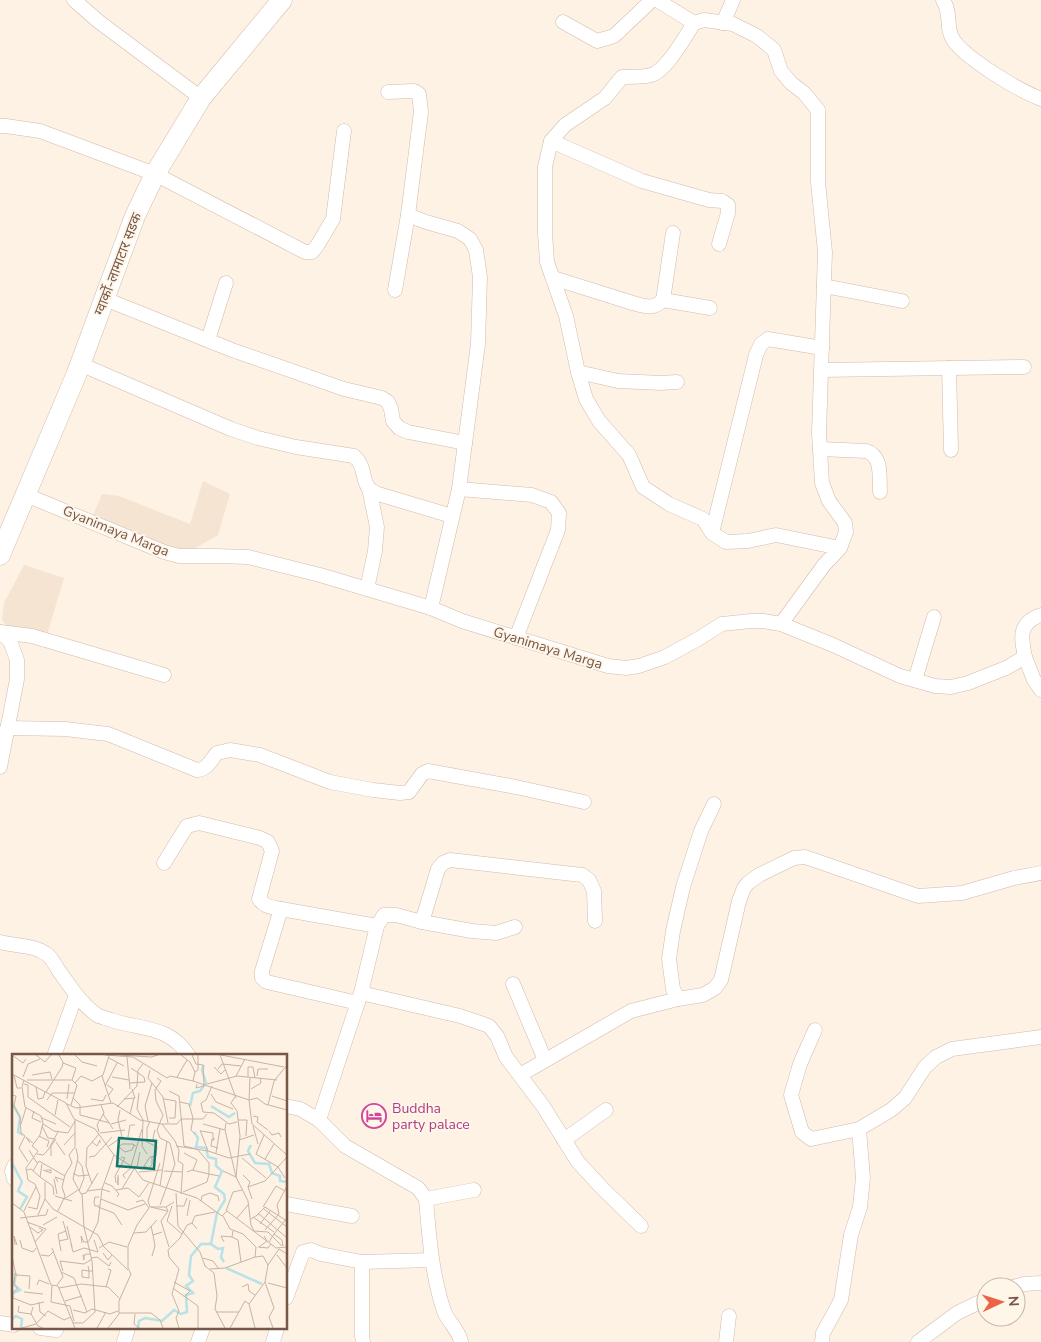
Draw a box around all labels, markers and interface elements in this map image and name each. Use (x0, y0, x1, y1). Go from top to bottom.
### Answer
street label: ग्वार्को-लामाटार सडक (90, 210, 146, 318)
street label: Gyanimaya Marga (60, 501, 172, 561)
street label: Gyanimaya Marga (491, 622, 605, 674)
inset map (12, 1054, 288, 1330)
place label: Buddha party palace (392, 1099, 470, 1134)
hotel icon: Buddha party palace (361, 1103, 387, 1129)
north arrow (976, 1277, 1026, 1327)
text: N (1004, 1295, 1023, 1307)

